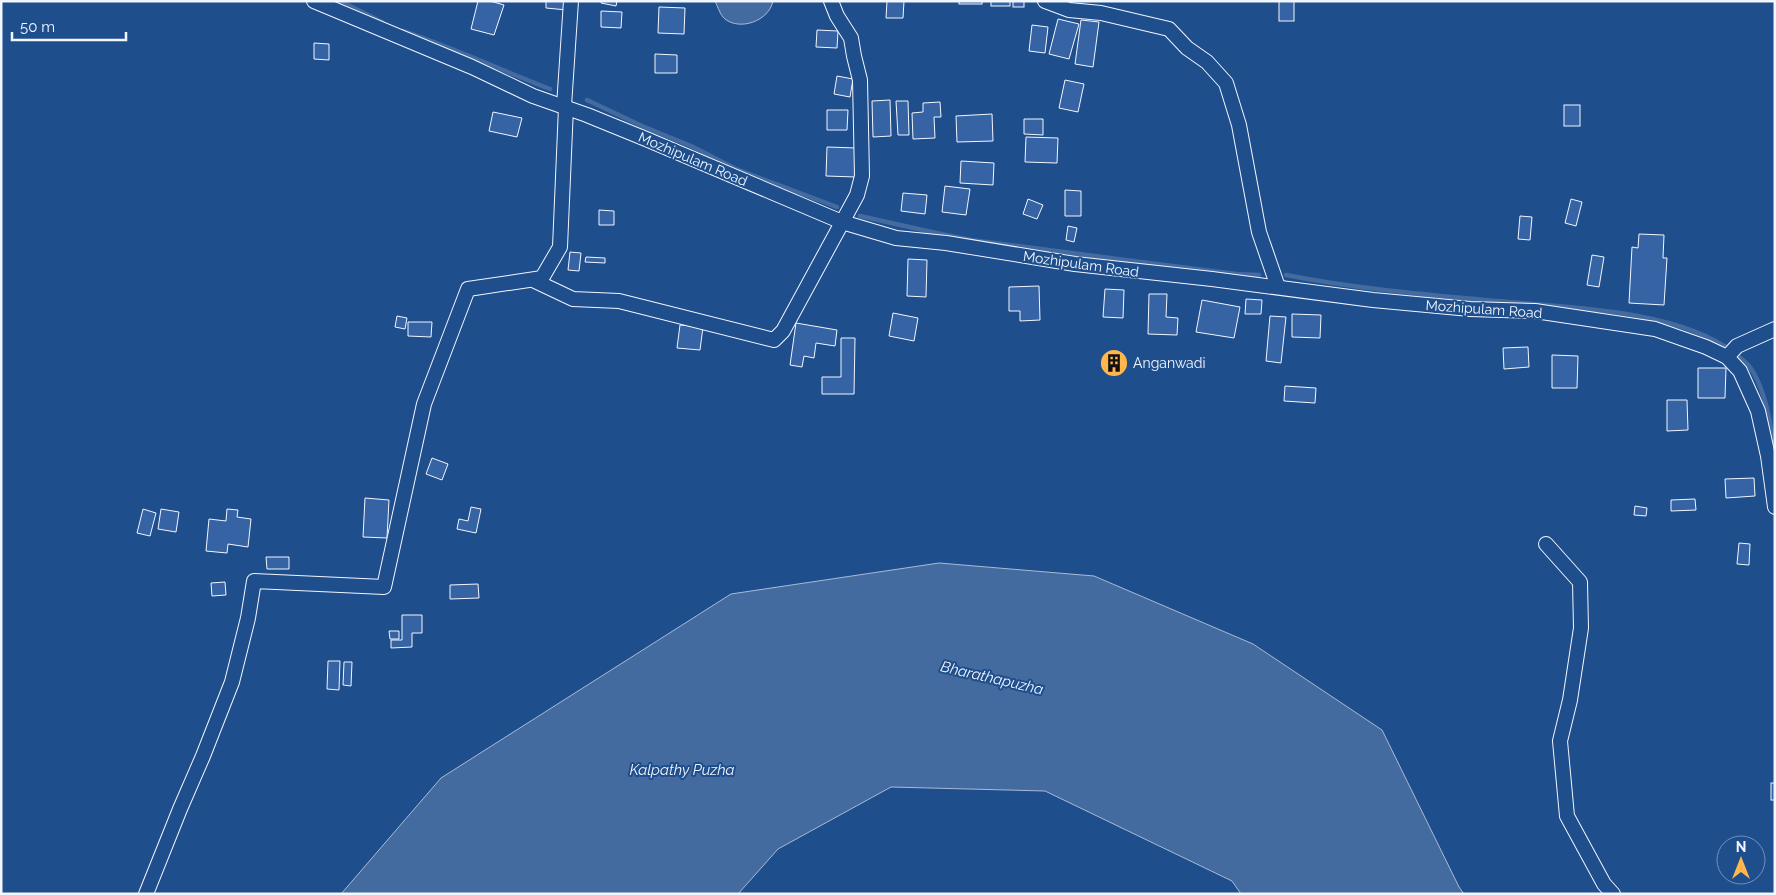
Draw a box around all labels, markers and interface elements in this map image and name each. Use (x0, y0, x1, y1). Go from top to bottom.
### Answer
scale bar (12, 10, 126, 42)
text: 50 m (20, 18, 55, 36)
street label: Mozhipulam Road (636, 129, 750, 189)
street label: Mozhipulam Road (1022, 248, 1140, 280)
street label: Mozhipulam Road (1425, 297, 1543, 321)
building icon: Anganwadi (1099, 348, 1129, 378)
place label: Anganwadi (1133, 355, 1206, 371)
water label: Bharathapuzha (939, 657, 1045, 699)
water label: Kalpathy Puzha (629, 761, 735, 779)
north arrow (1716, 835, 1766, 885)
text: N (1736, 839, 1746, 855)

